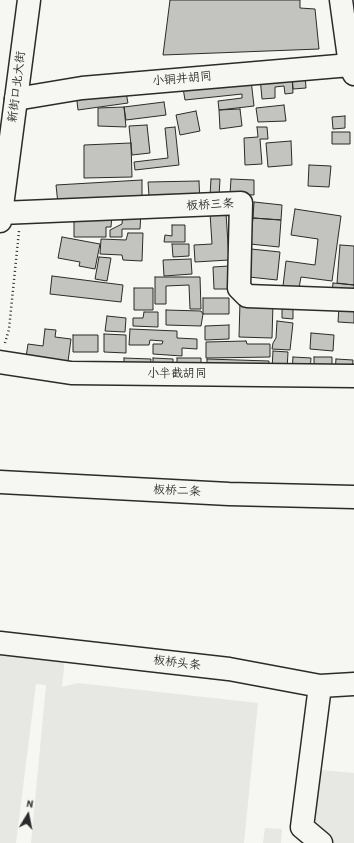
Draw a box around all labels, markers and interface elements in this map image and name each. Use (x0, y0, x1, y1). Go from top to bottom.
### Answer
street label: 新街口北大街 (5, 50, 29, 124)
street label: 小铜井胡同 (151, 69, 213, 89)
street label: 板桥三条 (186, 197, 234, 213)
street label: 小半截胡同 (147, 367, 207, 381)
street label: 板桥二条 (153, 483, 201, 499)
street label: 板桥头条 (152, 653, 202, 673)
north arrow (8, 795, 48, 835)
text: N (26, 796, 34, 811)

